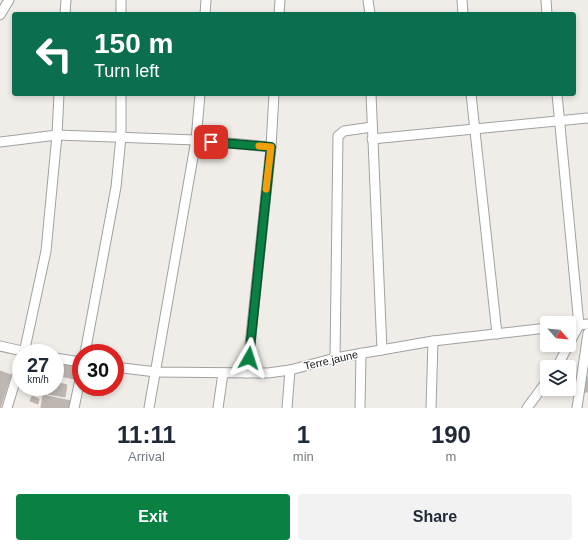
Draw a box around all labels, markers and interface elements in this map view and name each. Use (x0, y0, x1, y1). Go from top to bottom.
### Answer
icon: left (28, 28, 80, 80)
text: 150 m (94, 28, 173, 59)
text: Turn left (94, 61, 159, 81)
pin (194, 125, 228, 159)
icon: arrive (200, 131, 222, 153)
north arrow (540, 316, 576, 352)
map controls (540, 316, 576, 396)
position arrow (228, 337, 270, 379)
speed limit sign: 30 (72, 344, 124, 396)
street label: Terre jaune (303, 348, 359, 372)
text: 27 (27, 354, 49, 376)
button: layers (540, 360, 576, 396)
text: km/h (27, 374, 49, 385)
text: 11:11 (117, 421, 176, 448)
text: 1 (297, 421, 310, 448)
text: 190 (431, 421, 471, 448)
text: Arrival (128, 449, 165, 464)
text: min (293, 449, 314, 464)
text: m (445, 449, 456, 464)
button: Exit (16, 494, 290, 540)
button: Share (298, 494, 572, 540)

